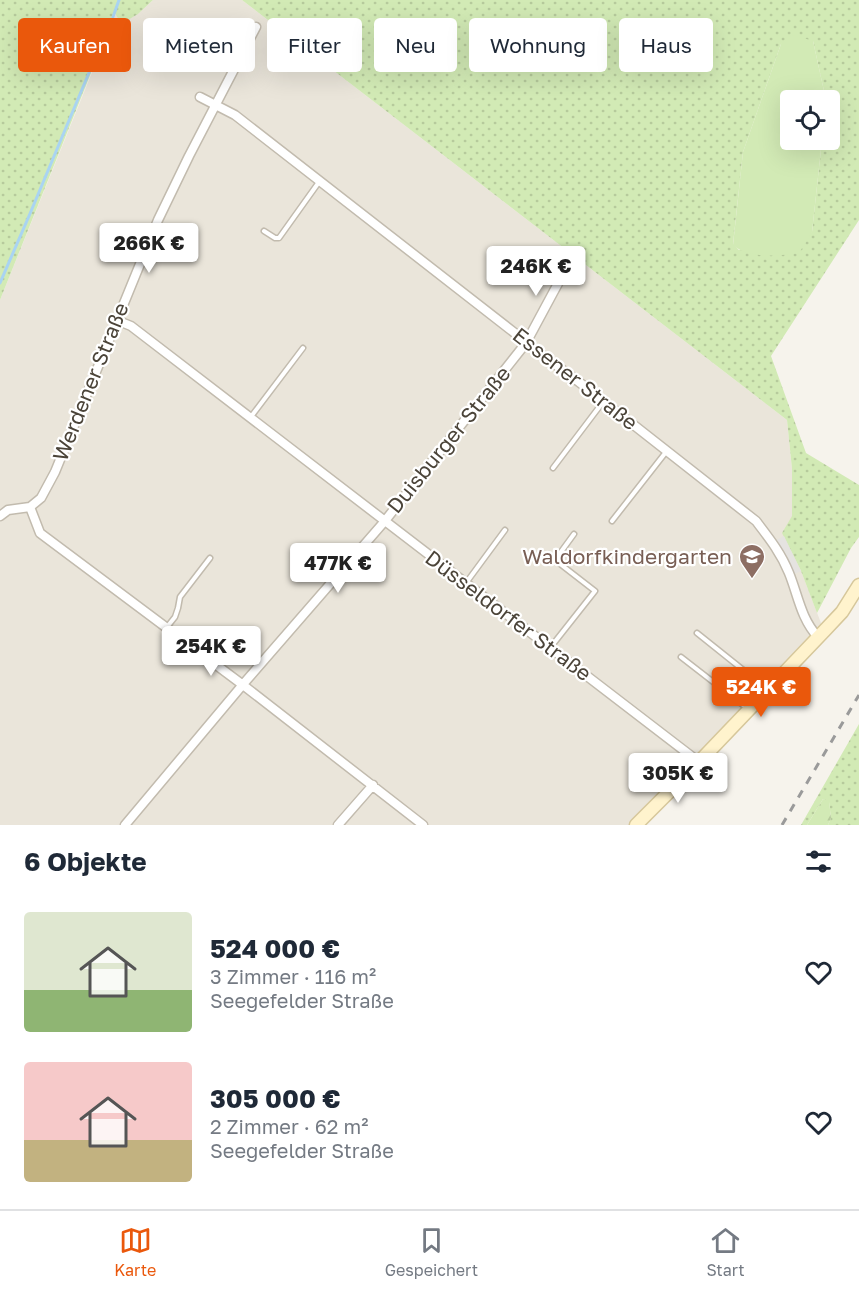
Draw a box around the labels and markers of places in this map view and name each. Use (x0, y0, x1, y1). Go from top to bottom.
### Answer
pin: 266K € (100, 223, 198, 274)
pin: 246K € (487, 246, 585, 297)
school or university icon: Waldorfkindergarten (737, 542, 767, 580)
pin: 477K € (289, 543, 387, 594)
place label: Waldorfkindergarten (522, 543, 732, 569)
pin: 254K € (162, 626, 260, 677)
pin: 524K € (712, 667, 810, 718)
pin: 305K € (629, 753, 727, 804)

